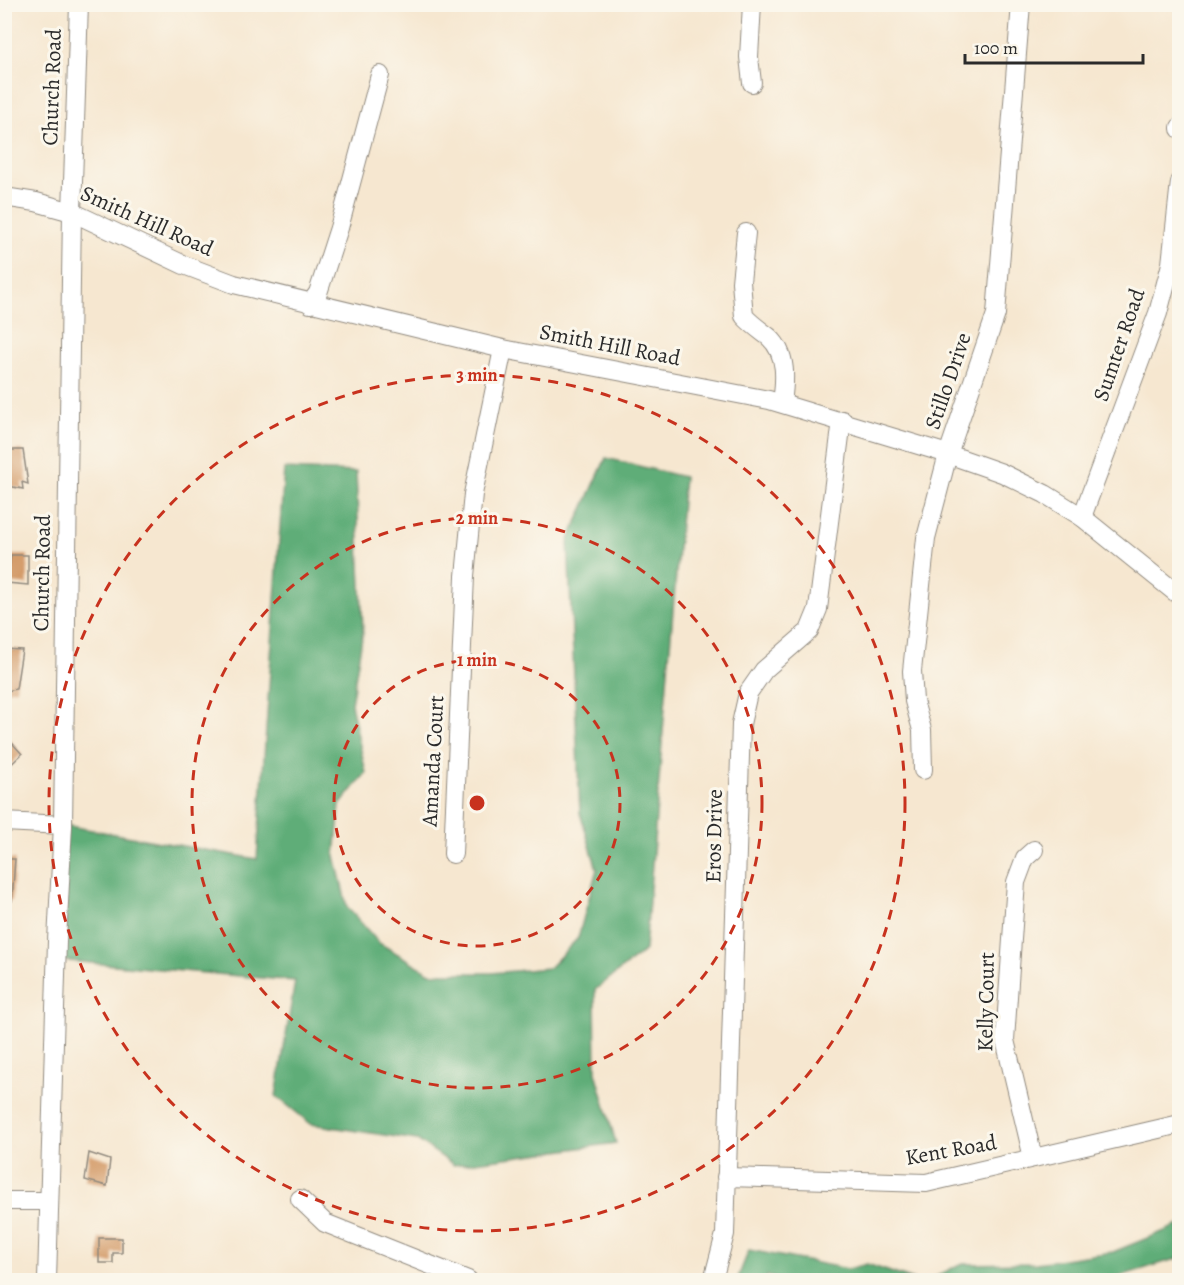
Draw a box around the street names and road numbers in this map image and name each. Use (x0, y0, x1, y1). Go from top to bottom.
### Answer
street label: Church Road (35, 28, 69, 146)
street label: Smith Hill Road (76, 178, 218, 264)
street label: Sumter Road (1086, 284, 1152, 405)
street label: Smith Hill Road (537, 317, 683, 373)
street label: Stillo Drive (917, 329, 979, 433)
street label: Church Road (26, 514, 58, 632)
street label: Amanda Court (415, 695, 451, 828)
street label: Eros Drive (698, 789, 730, 883)
street label: Kelly Court (970, 952, 1002, 1052)
street label: Kent Road (903, 1127, 999, 1173)

